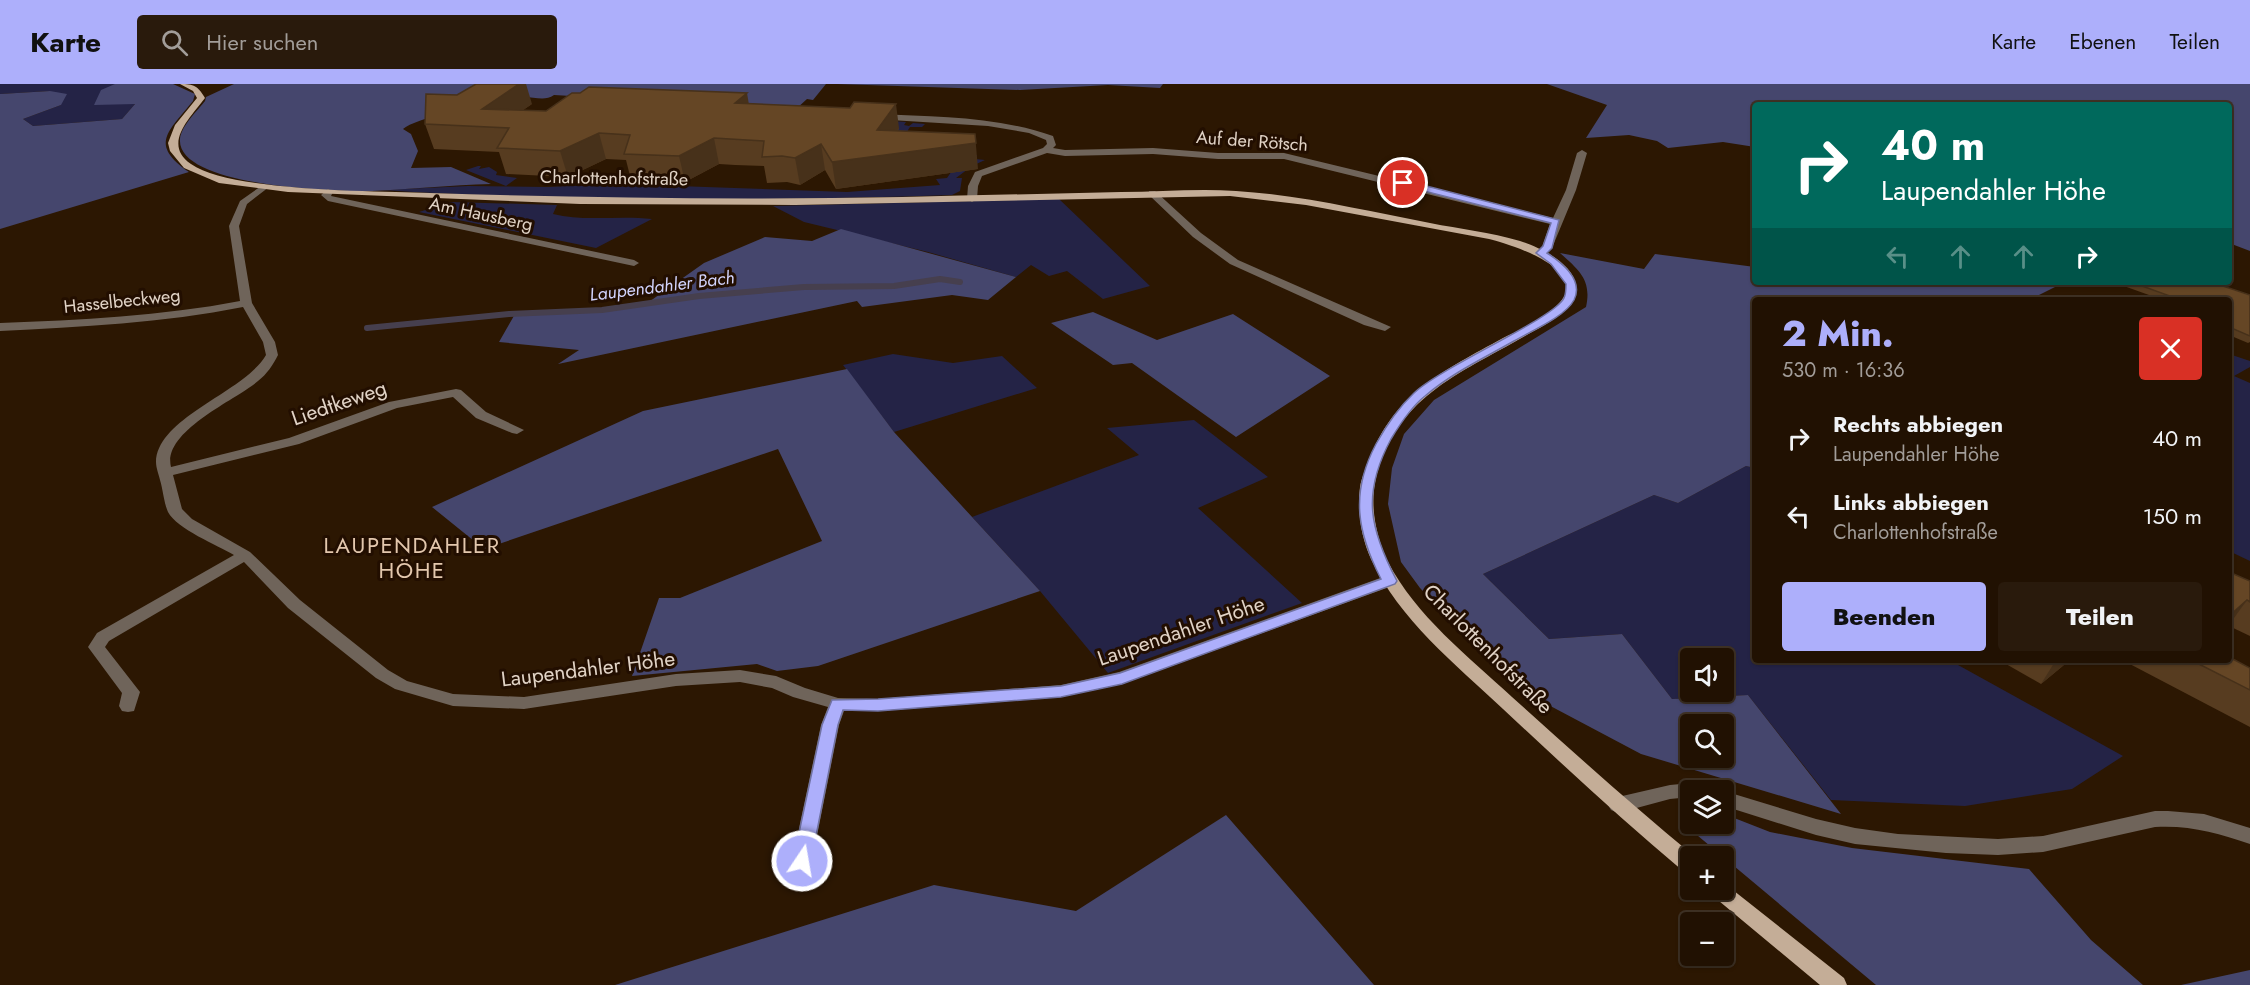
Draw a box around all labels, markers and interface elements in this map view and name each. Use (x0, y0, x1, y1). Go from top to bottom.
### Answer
search box (137, 15, 557, 69)
text: Karte (30, 22, 101, 63)
icon: search (158, 26, 191, 59)
text: Hier suchen (206, 26, 318, 58)
text: Karte (1991, 27, 2036, 57)
text: Ebenen (2069, 27, 2136, 57)
text: Teilen (2169, 27, 2220, 57)
text: 40 m (1881, 115, 1985, 176)
street label: Auf der Rötsch (1195, 124, 1309, 158)
icon: right (1782, 126, 1860, 204)
pin (1377, 157, 1428, 208)
street label: Charlottenhofstraße (540, 164, 688, 192)
icon: arrive (1386, 166, 1419, 199)
text: Laupendahler Höhe (1881, 171, 2106, 210)
street label: Am Hausberg (427, 190, 535, 238)
icon: left (1881, 240, 1914, 273)
icon: ahead (1944, 240, 1977, 273)
icon: ahead (2007, 240, 2040, 273)
icon: right (2070, 240, 2103, 273)
water label: Laupendahler Bach (588, 264, 736, 308)
street label: Hasselbeckweg (62, 282, 182, 320)
text: 2 Min. (1782, 307, 1894, 359)
button: close (2139, 317, 2202, 380)
text: 530 m · 16:36 (1782, 356, 1905, 385)
street label: Liedtkeweg (287, 373, 391, 433)
text: Rechts abbiegen (1833, 408, 2003, 440)
icon: right (1782, 422, 1815, 455)
text: 40 m (2152, 422, 2202, 454)
text: Laupendahler Höhe (1833, 440, 2000, 469)
text: Links abbiegen (1833, 486, 1989, 518)
icon: left (1782, 500, 1815, 533)
text: 150 m (2143, 500, 2202, 532)
text: Charlottenhofstraße (1833, 518, 1998, 547)
district label: LAUPENDAHLER HÖHE (324, 529, 500, 586)
street label: Charlottenhofstraße (1416, 577, 1560, 721)
button: Beenden (1782, 582, 1986, 651)
button: Teilen (1998, 582, 2202, 651)
street label: Laupendahler Höhe (1093, 588, 1269, 674)
street label: Laupendahler Höhe (499, 643, 677, 695)
map controls (1680, 648, 1734, 966)
button: sound (1680, 648, 1734, 702)
button: search (1680, 714, 1734, 768)
button: layers (1680, 780, 1734, 834)
position arrow (770, 829, 834, 893)
button: + (1680, 846, 1734, 900)
button: − (1680, 912, 1734, 966)

